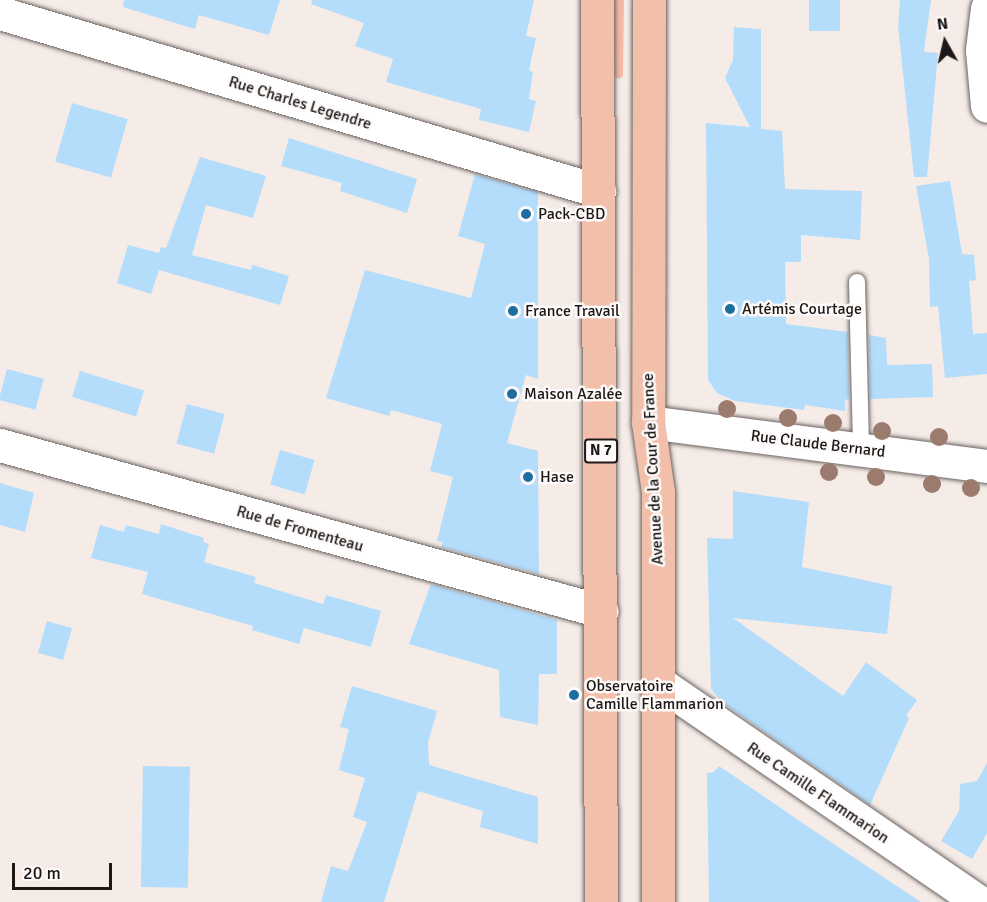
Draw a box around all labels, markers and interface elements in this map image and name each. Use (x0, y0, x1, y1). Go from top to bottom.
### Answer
north arrow (915, 12, 975, 72)
text: N (936, 13, 949, 35)
street label: Rue Charles Legendre (226, 72, 374, 134)
place label: Pack-CBD (538, 204, 605, 224)
marker: Pack-CBD (519, 207, 533, 221)
place label: Artémis Courtage (742, 299, 862, 319)
place label: France Travail (525, 301, 620, 321)
marker: Artémis Courtage (723, 302, 737, 316)
marker: France Travail (506, 304, 520, 318)
street label: Avenue de la Cour de France (638, 373, 668, 565)
place label: Maison Azalée (524, 384, 623, 404)
marker: Maison Azalée (505, 387, 519, 401)
street label: Rue Claude Bernard (750, 426, 886, 462)
road number: N 7 (583, 439, 619, 463)
place label: Hase (540, 467, 574, 487)
marker: Hase (521, 470, 535, 484)
street label: Rue de Fromenteau (234, 502, 366, 556)
place label: Observatoire Camille Flammarion (586, 676, 724, 714)
marker: Observatoire Camille Flammarion (567, 688, 581, 702)
street label: Rue Camille Flammarion (743, 738, 893, 848)
scale bar (15, 851, 116, 889)
text: 20 m (23, 862, 61, 884)

